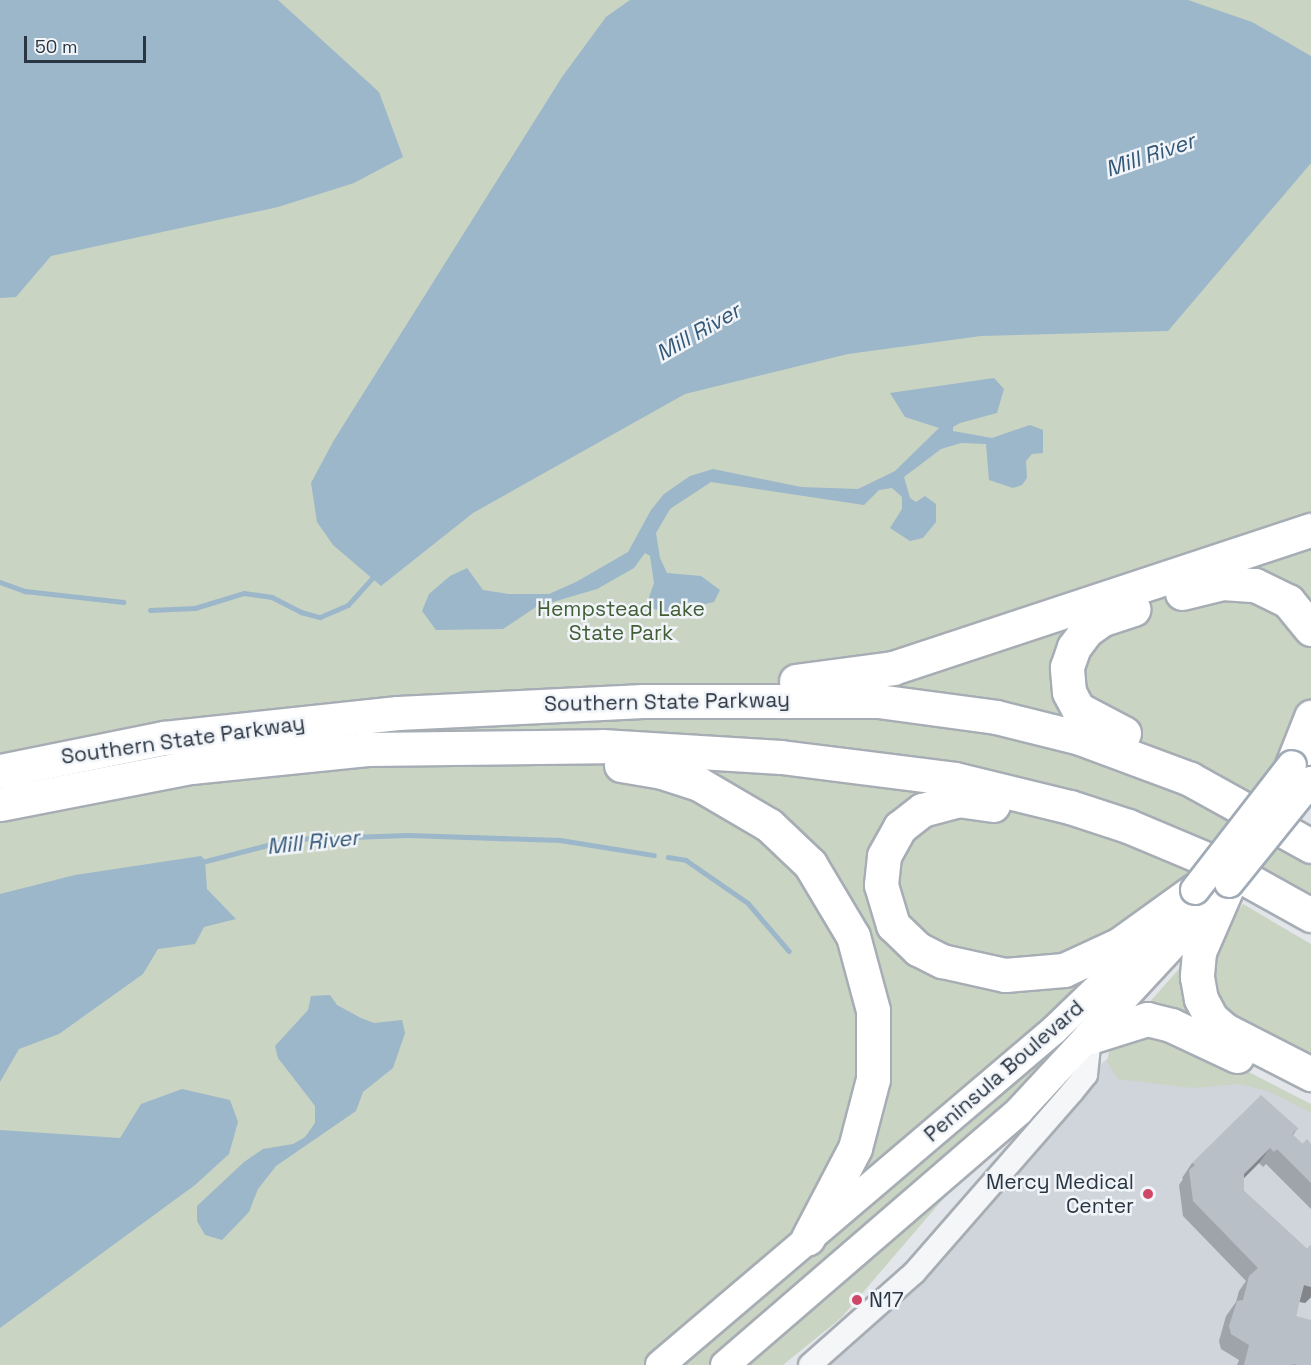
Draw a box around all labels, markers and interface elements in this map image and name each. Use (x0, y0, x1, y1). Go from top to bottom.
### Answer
scale bar (27, 24, 148, 62)
text: 50 m (35, 35, 77, 58)
water label: Mill River (1102, 127, 1198, 183)
water label: Mill River (651, 297, 745, 367)
park label: Hempstead Lake State Park (537, 596, 705, 646)
street label: Southern State Parkway (544, 687, 790, 717)
street label: Southern State Parkway (60, 710, 306, 770)
water label: Mill River (265, 824, 361, 860)
street label: Peninsula Boulevard (919, 995, 1089, 1147)
place label: Mercy Medical Center (986, 1169, 1134, 1219)
marker: Mercy Medical Center (1139, 1185, 1157, 1203)
place label: N17 (869, 1287, 904, 1313)
marker: N17 (850, 1293, 864, 1307)

